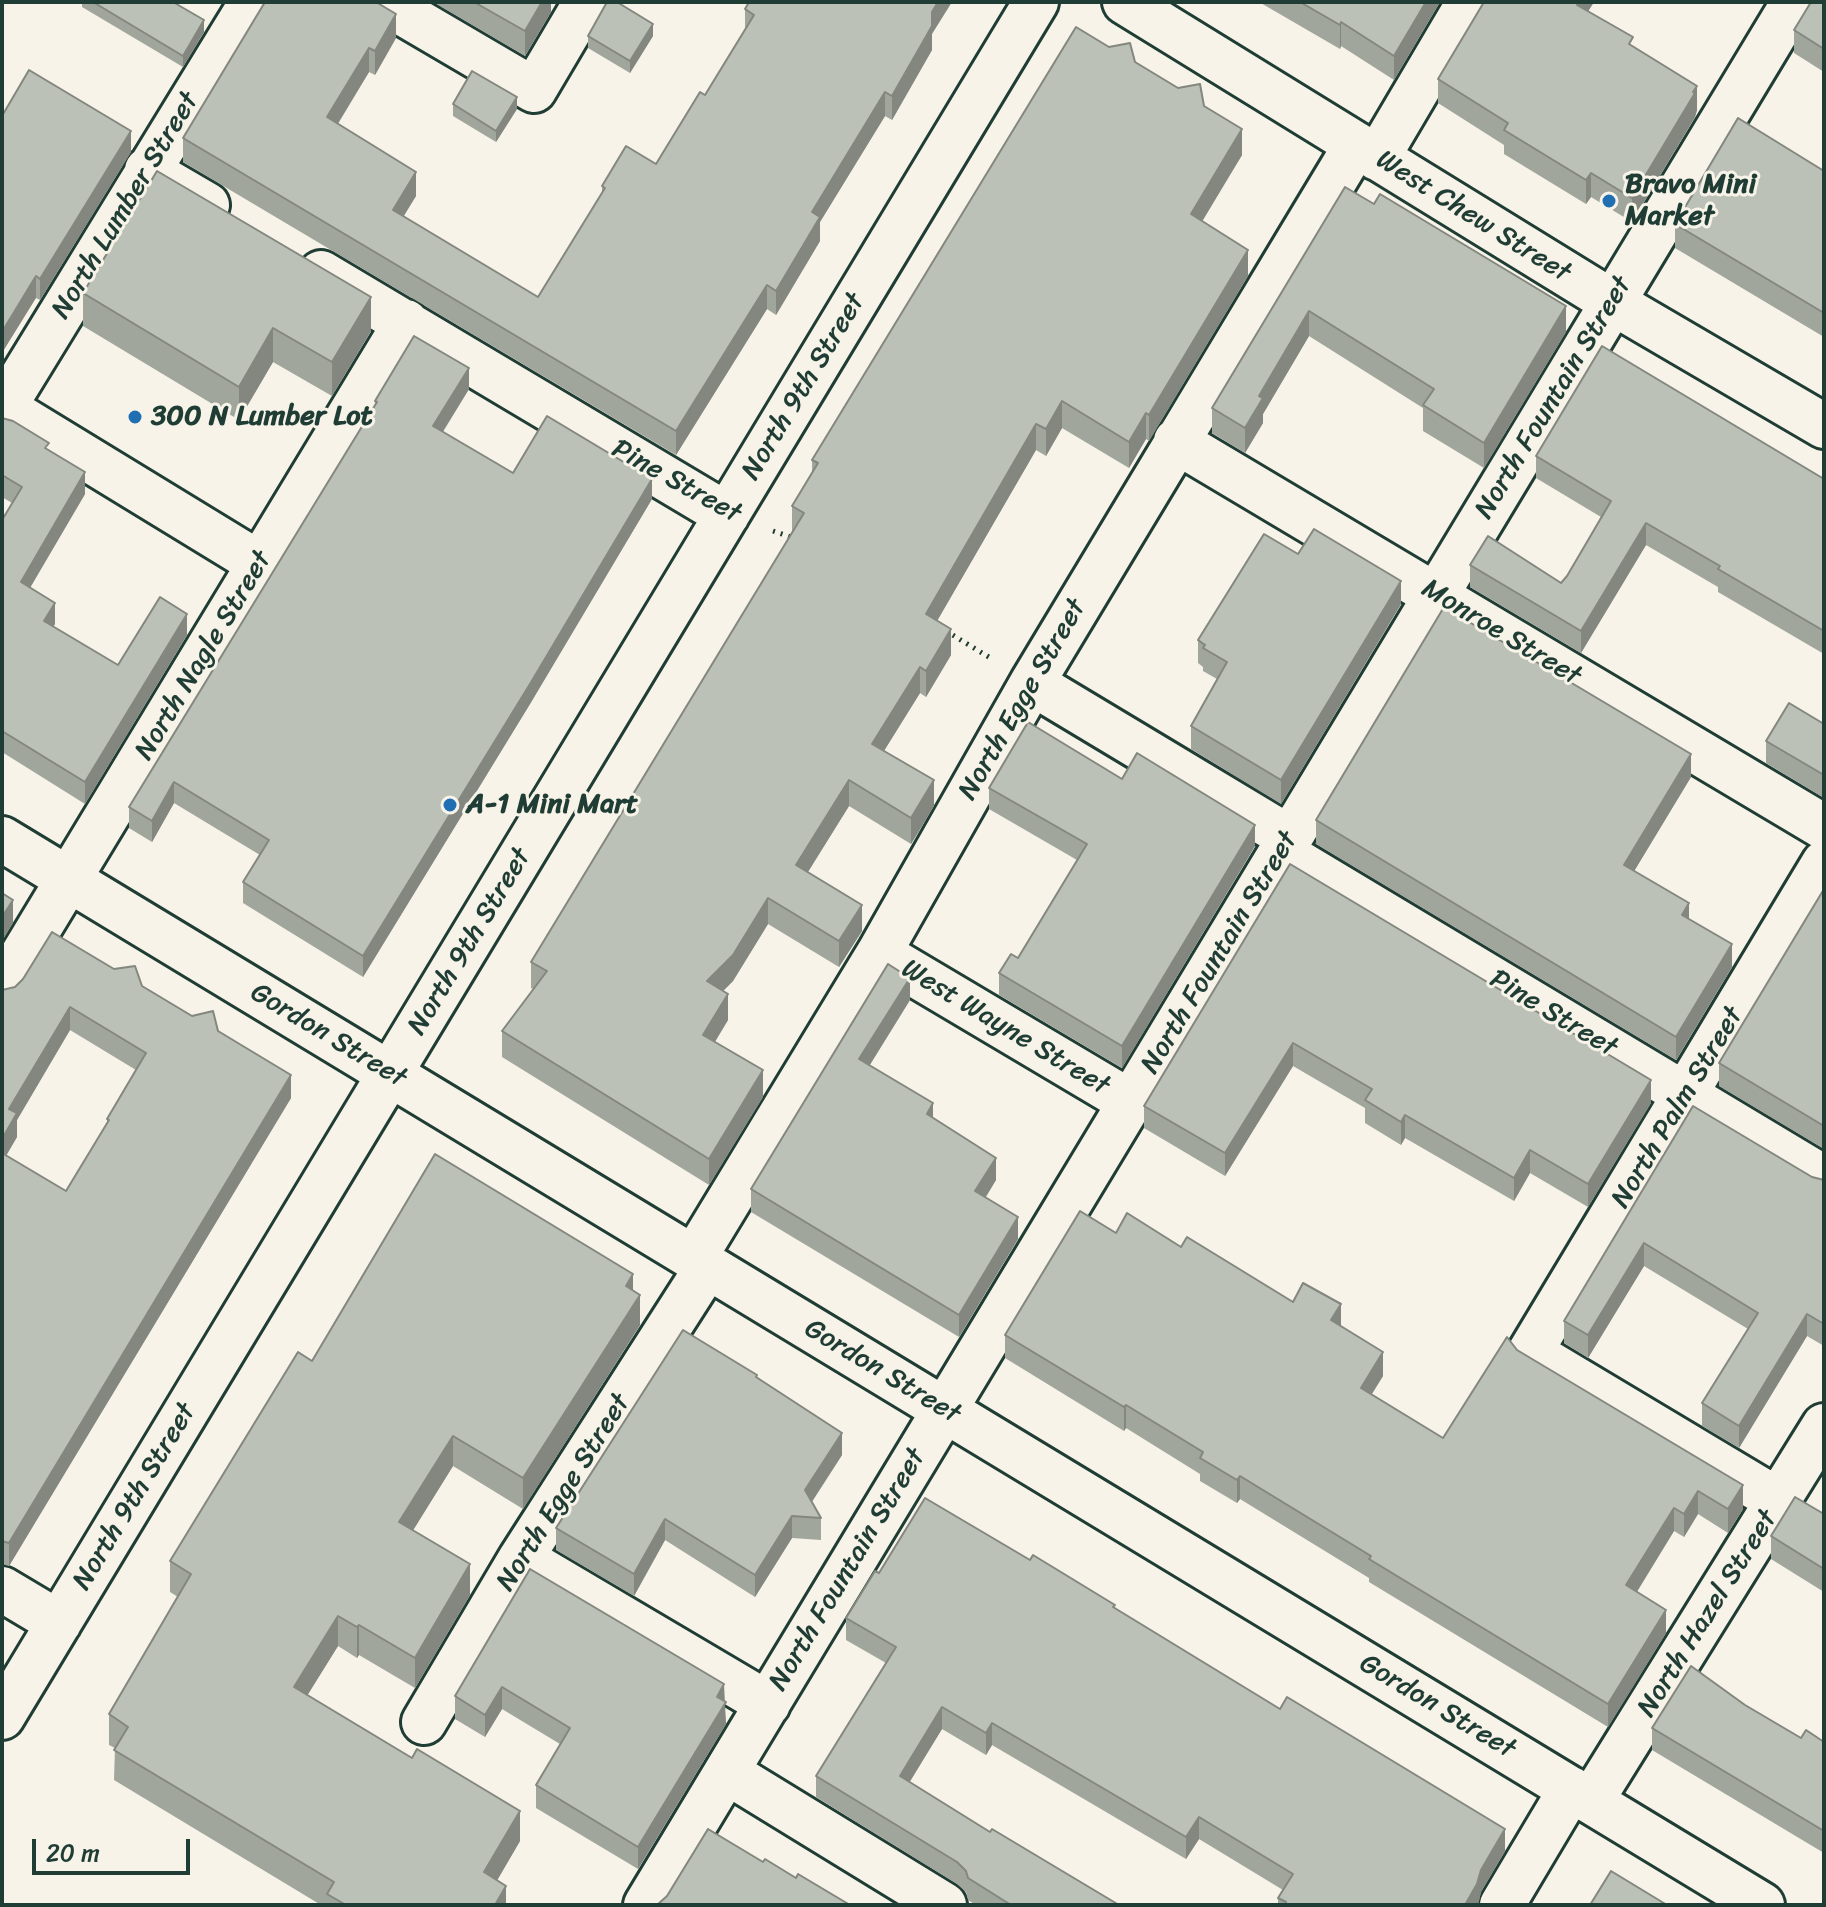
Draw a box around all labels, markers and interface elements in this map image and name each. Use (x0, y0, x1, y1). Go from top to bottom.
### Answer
street label: North Lumber Street (45, 87, 207, 325)
street label: West Chew Street (1370, 144, 1576, 290)
place label: Bravo Mini Market (1625, 168, 1756, 234)
marker: Bravo Mini Market (1600, 192, 1618, 210)
street label: North Fountain Street (1468, 271, 1640, 525)
street label: North 9th Street (735, 287, 873, 487)
place label: 300 N Lumber Lot (151, 400, 373, 434)
marker: 300 N Lumber Lot (126, 408, 144, 426)
street label: Pine Street (605, 433, 747, 531)
street label: North Nagle Street (128, 545, 280, 767)
street label: Monroe Street (1415, 572, 1587, 694)
street label: North Egge Street (952, 594, 1094, 806)
place label: A-1 Mini Mart (466, 788, 638, 822)
marker: A-1 Mini Mart (441, 796, 459, 814)
street label: North Fountain Street (1134, 826, 1306, 1080)
street label: North 9th Street (401, 842, 539, 1042)
street label: West Wayne Street (895, 953, 1115, 1103)
street label: Pine Street (1483, 963, 1623, 1065)
street label: Gordon Street (244, 976, 412, 1096)
street label: North Palm Street (1605, 1001, 1751, 1215)
street label: Gordon Street (798, 1312, 966, 1432)
street label: North Egge Street (490, 1388, 638, 1598)
street label: North 9th Street (66, 1397, 204, 1597)
street label: North Fountain Street (762, 1443, 934, 1697)
street label: North Hazel Street (1631, 1504, 1785, 1724)
street label: Gordon Street (1353, 1647, 1521, 1767)
scale bar (36, 1823, 194, 1873)
text: 20 m (46, 1832, 100, 1874)

